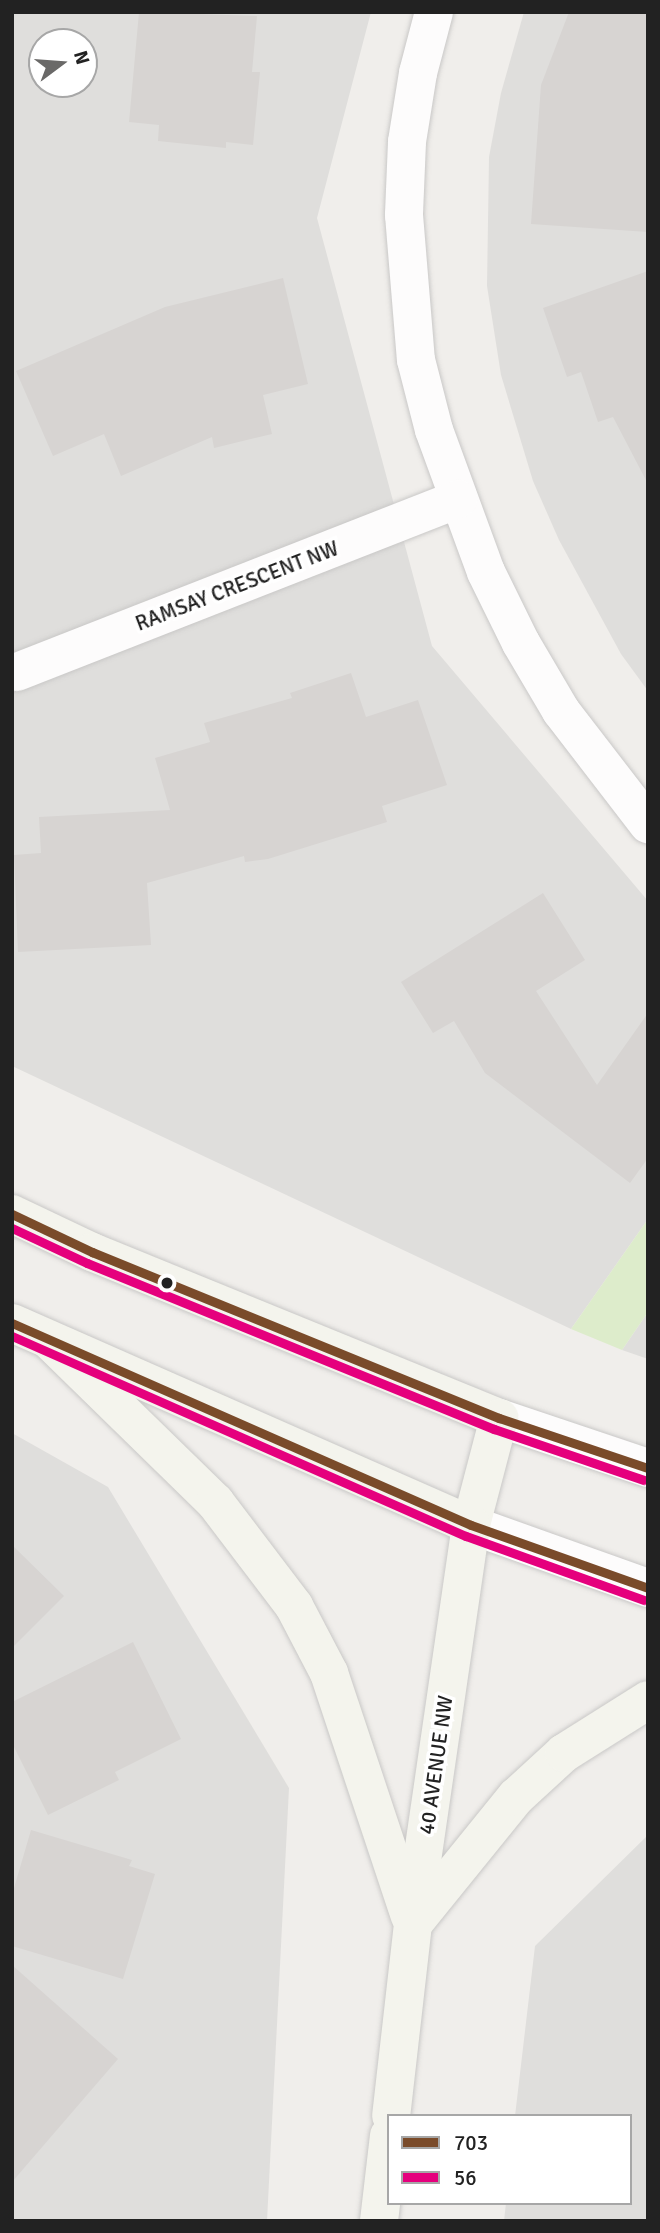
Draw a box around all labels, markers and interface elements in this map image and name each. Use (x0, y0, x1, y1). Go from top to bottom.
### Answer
north arrow (28, 28, 98, 98)
text: N (68, 48, 95, 67)
street label: RAMSAY CRESCENT NW (132, 536, 342, 636)
unlabelled marker (160, 1276, 174, 1290)
street label: 40 AVENUE NW (414, 1694, 458, 1836)
legend (387, 2114, 632, 2205)
text: 703 (454, 2130, 488, 2156)
text: 56 (454, 2165, 477, 2191)

